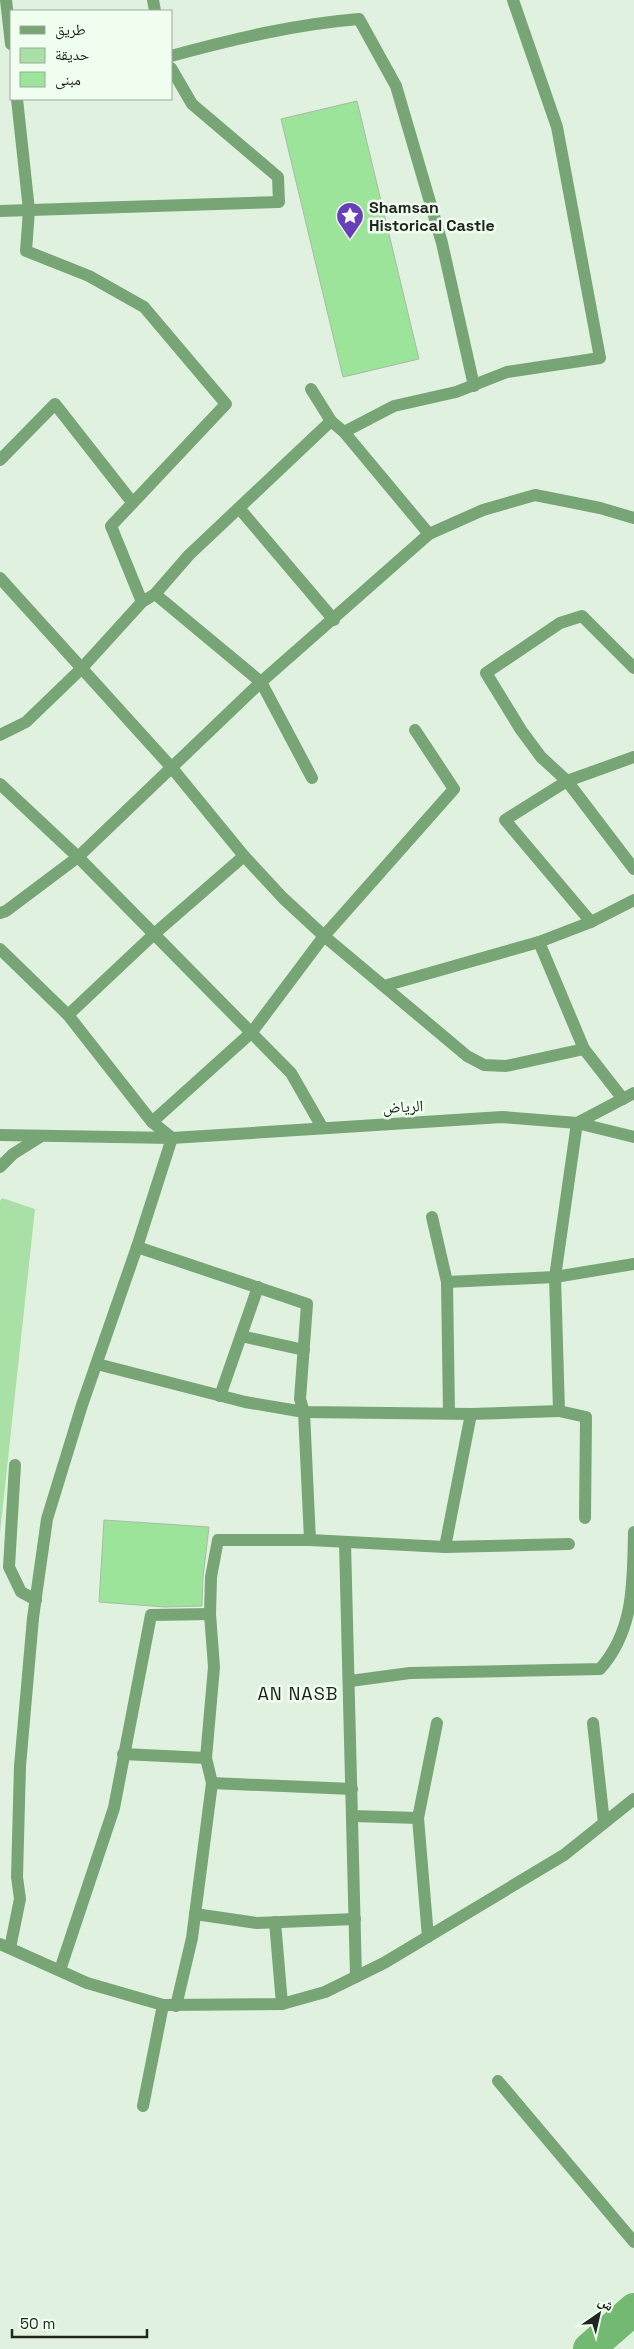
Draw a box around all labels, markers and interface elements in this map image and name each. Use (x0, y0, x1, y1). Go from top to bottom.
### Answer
legend (10, 10, 172, 100)
text: طريق (55, 20, 86, 40)
text: حديقة (55, 45, 90, 64)
text: مبنى (55, 70, 81, 90)
place label: Shamsan Historical Castle (369, 197, 495, 236)
place icon: Shamsan Historical Castle (335, 201, 365, 240)
street label: الرياض (382, 1095, 424, 1118)
district label: AN NASB (257, 1682, 339, 1705)
north arrow (574, 2289, 624, 2339)
text: ش (595, 2292, 618, 2315)
scale bar (12, 2306, 148, 2338)
text: 50 m (20, 2314, 55, 2333)

